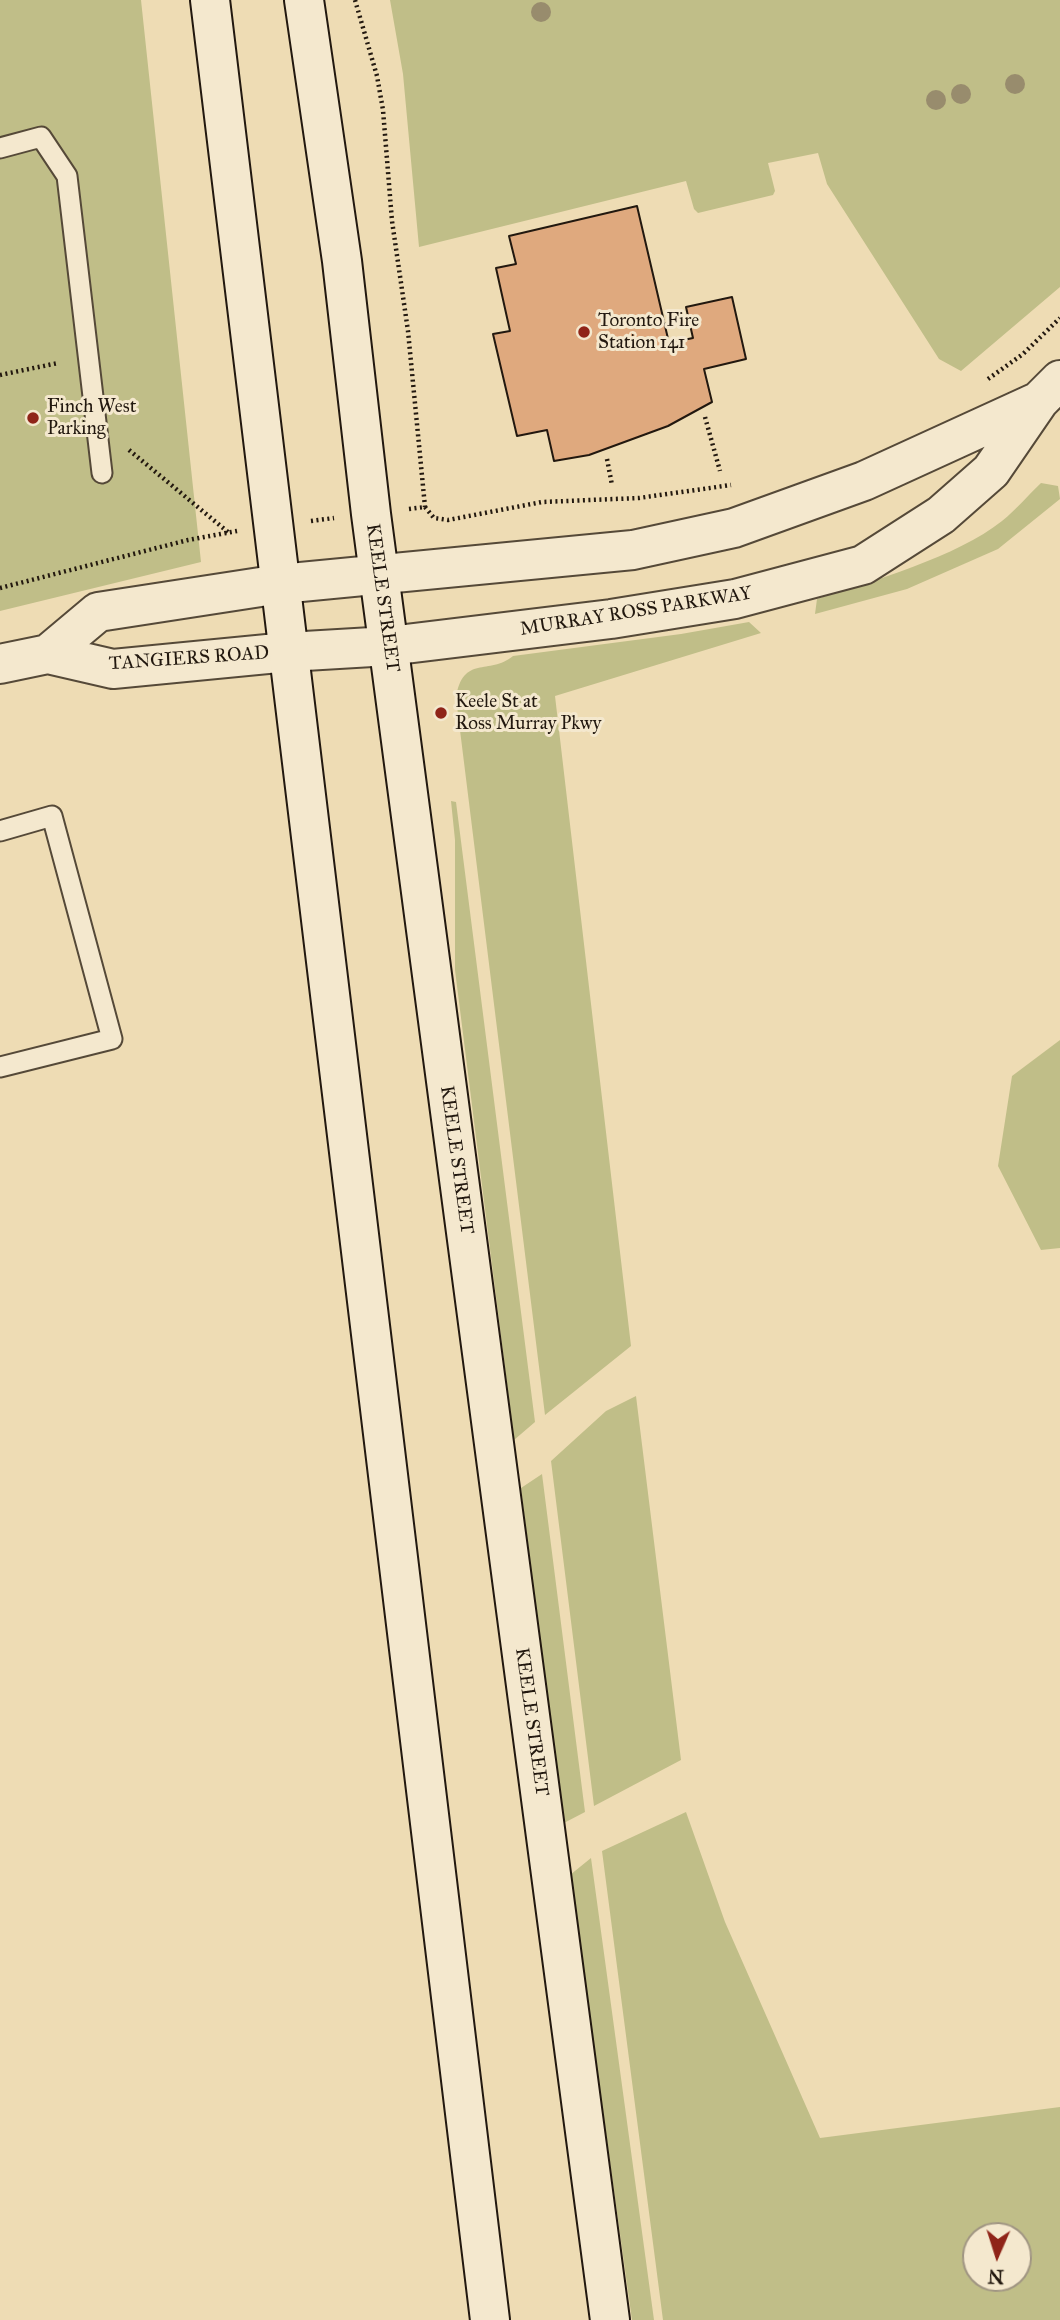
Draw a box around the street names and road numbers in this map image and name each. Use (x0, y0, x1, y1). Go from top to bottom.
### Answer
street label: KEELE STREET (360, 522, 404, 674)
street label: MURRAY ROSS PARKWAY (518, 582, 754, 642)
street label: TANGIERS ROAD (108, 642, 270, 676)
street label: KEELE STREET (434, 1084, 478, 1236)
street label: KEELE STREET (509, 1646, 553, 1798)

